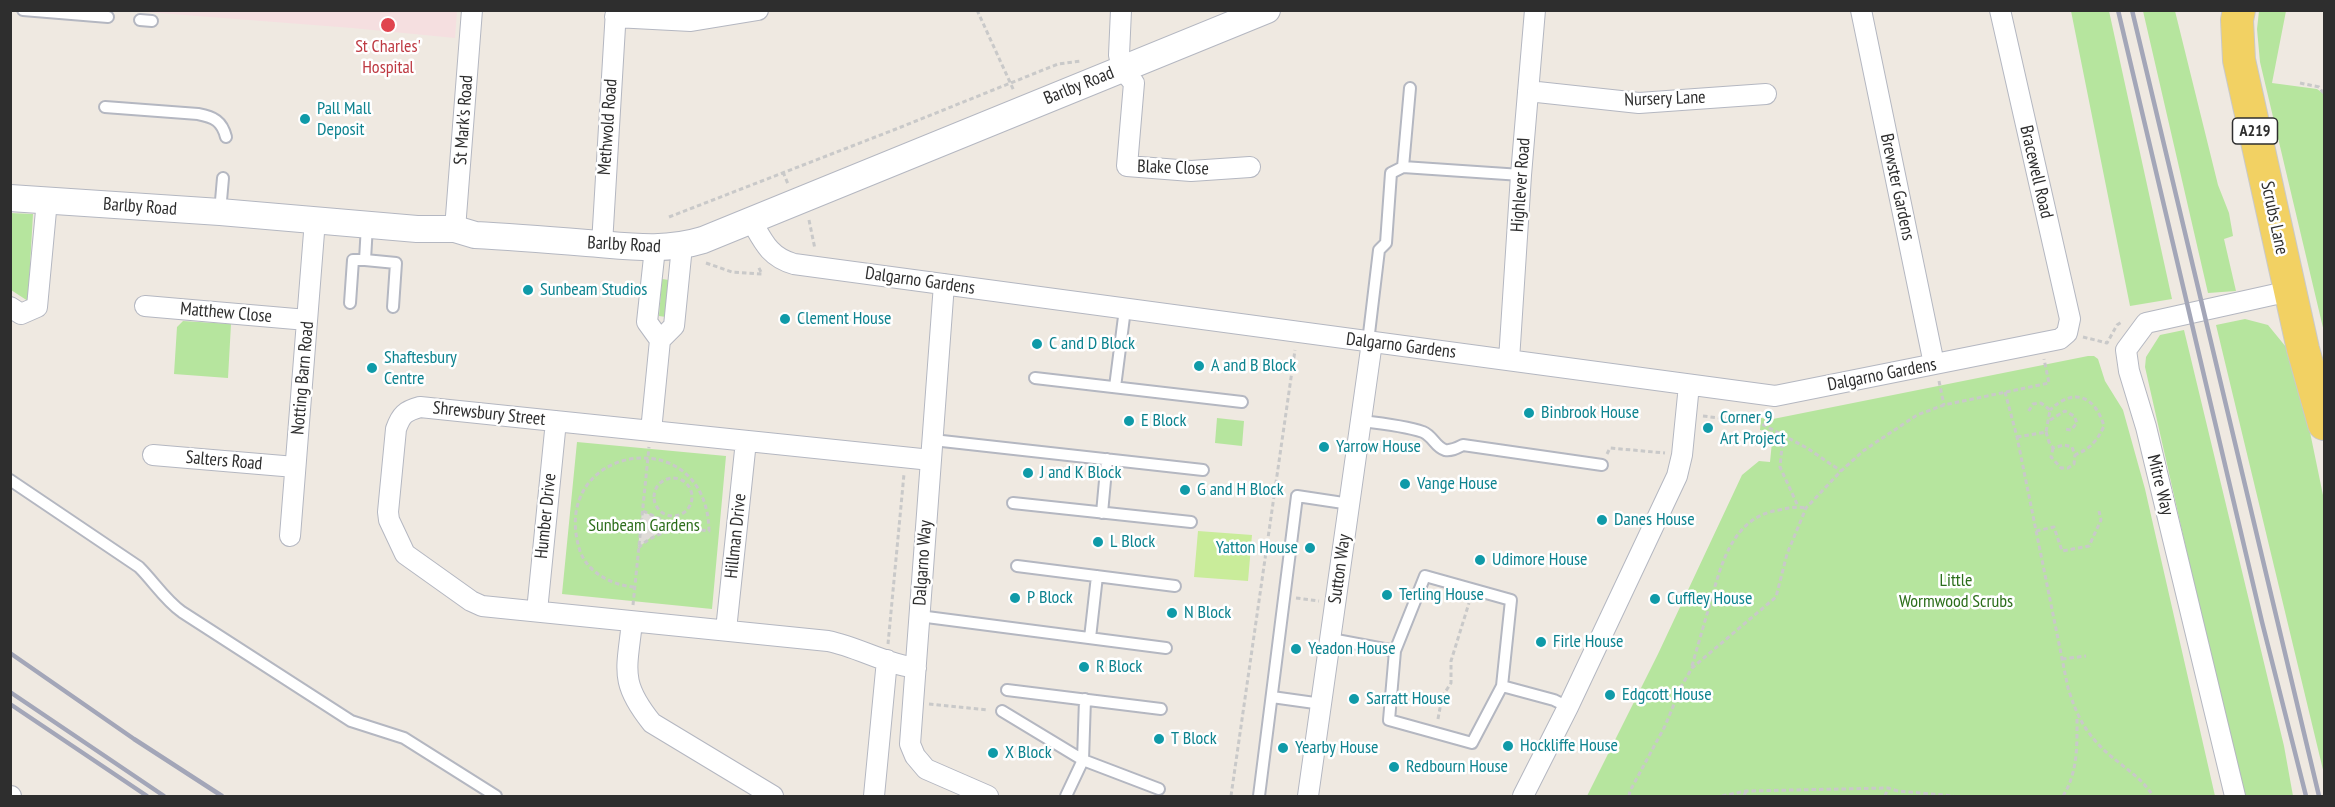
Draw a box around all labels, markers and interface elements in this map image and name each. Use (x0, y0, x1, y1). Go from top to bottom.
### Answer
marker: St Charles' Hospital (379, 16, 397, 34)
place label: St Charles' Hospital (355, 36, 421, 78)
street label: Barlby Road (1041, 62, 1117, 110)
street label: St Mark's Road (450, 74, 478, 166)
street label: Methwold Road (594, 78, 622, 176)
street label: Nursery Lane (1624, 87, 1706, 111)
place label: Pall Mall Deposit (317, 98, 371, 140)
marker: Pall Mall Deposit (298, 112, 312, 126)
road number: A219 (2232, 118, 2278, 144)
street label: Bracewell Road (2015, 123, 2057, 221)
street label: Brewster Gardens (1875, 132, 1919, 242)
street label: Highlever Road (1507, 137, 1535, 233)
street label: Blake Close (1137, 156, 1209, 180)
street label: Scrubs Lane (2256, 179, 2292, 257)
street label: Barlby Road (102, 194, 178, 220)
street label: Barlby Road (587, 232, 661, 258)
street label: Dalgarno Gardens (864, 263, 976, 299)
place label: Sunbeam Studios (540, 279, 647, 301)
marker: Sunbeam Studios (521, 283, 535, 297)
street label: Matthew Close (179, 298, 273, 328)
place label: Clement House (797, 308, 891, 330)
marker: Clement House (778, 312, 792, 326)
street label: Notting Barn Road (287, 320, 319, 436)
street label: Dalgarno Gardens (1345, 329, 1457, 363)
place label: C and D Block (1049, 333, 1135, 355)
marker: C and D Block (1030, 337, 1044, 351)
place label: Shaftesbury Centre (384, 347, 457, 389)
street label: Dalgarno Gardens (1826, 354, 1938, 396)
place label: A and B Block (1211, 355, 1296, 377)
marker: A and B Block (1192, 359, 1206, 373)
marker: Shaftesbury Centre (365, 361, 379, 375)
street label: Shrewsbury Street (432, 397, 546, 431)
place label: Binbrook House (1541, 402, 1639, 424)
marker: Binbrook House (1522, 406, 1536, 420)
place label: Corner 9 Art Project (1720, 407, 1786, 450)
place label: E Block (1141, 410, 1186, 432)
marker: E Block (1122, 414, 1136, 428)
marker: Corner 9 Art Project (1701, 421, 1715, 435)
place label: Yarrow House (1336, 436, 1421, 458)
marker: Yarrow House (1317, 440, 1331, 454)
street label: Salters Road (185, 447, 263, 475)
street label: Mitre Way (2142, 452, 2178, 518)
place label: J and K Block (1040, 462, 1121, 484)
marker: J and K Block (1021, 466, 1035, 480)
street label: Humber Drive (531, 472, 561, 560)
place label: Vange House (1417, 473, 1497, 495)
marker: Vange House (1398, 477, 1412, 491)
place label: G and H Block (1197, 479, 1284, 501)
marker: G and H Block (1178, 483, 1192, 497)
street label: Hillman Drive (721, 492, 751, 580)
place label: Danes House (1614, 509, 1695, 531)
marker: Danes House (1595, 513, 1609, 527)
park label: Sunbeam Gardens (588, 515, 700, 537)
street label: Dalgarno Way (909, 520, 937, 606)
place label: L Block (1110, 531, 1155, 553)
street label: Sutton Way (1324, 533, 1356, 605)
marker: L Block (1091, 535, 1105, 549)
place label: Yatton House (1216, 537, 1298, 559)
marker: Yatton House (1303, 541, 1317, 555)
place label: Udimore House (1492, 549, 1588, 571)
marker: Udimore House (1473, 553, 1487, 567)
park label: Little Wormwood Scrubs (1899, 570, 2013, 612)
place label: Terling House (1399, 584, 1484, 606)
place label: P Block (1027, 587, 1073, 609)
marker: Terling House (1380, 588, 1394, 602)
place label: Cuffley House (1667, 588, 1752, 610)
marker: P Block (1008, 591, 1022, 605)
marker: Cuffley House (1648, 592, 1662, 606)
place label: N Block (1184, 602, 1231, 624)
marker: N Block (1165, 606, 1179, 620)
place label: Firle House (1553, 631, 1623, 653)
marker: Firle House (1534, 635, 1548, 649)
place label: Yeadon House (1308, 638, 1396, 660)
marker: Yeadon House (1289, 642, 1303, 656)
place label: R Block (1096, 656, 1142, 678)
marker: R Block (1077, 660, 1091, 674)
place label: Edgcott House (1622, 684, 1712, 706)
place label: Sarratt House (1366, 688, 1450, 710)
marker: Edgcott House (1603, 688, 1617, 702)
marker: Sarratt House (1347, 692, 1361, 706)
place label: T Block (1171, 728, 1217, 750)
marker: T Block (1152, 732, 1166, 746)
place label: Hockliffe House (1520, 735, 1618, 757)
place label: Yearby House (1295, 737, 1378, 759)
marker: Hockliffe House (1501, 739, 1515, 753)
marker: Yearby House (1276, 741, 1290, 755)
place label: X Block (1005, 742, 1052, 764)
marker: X Block (986, 746, 1000, 760)
place label: Redbourn House (1406, 756, 1508, 778)
marker: Redbourn House (1387, 760, 1401, 774)

